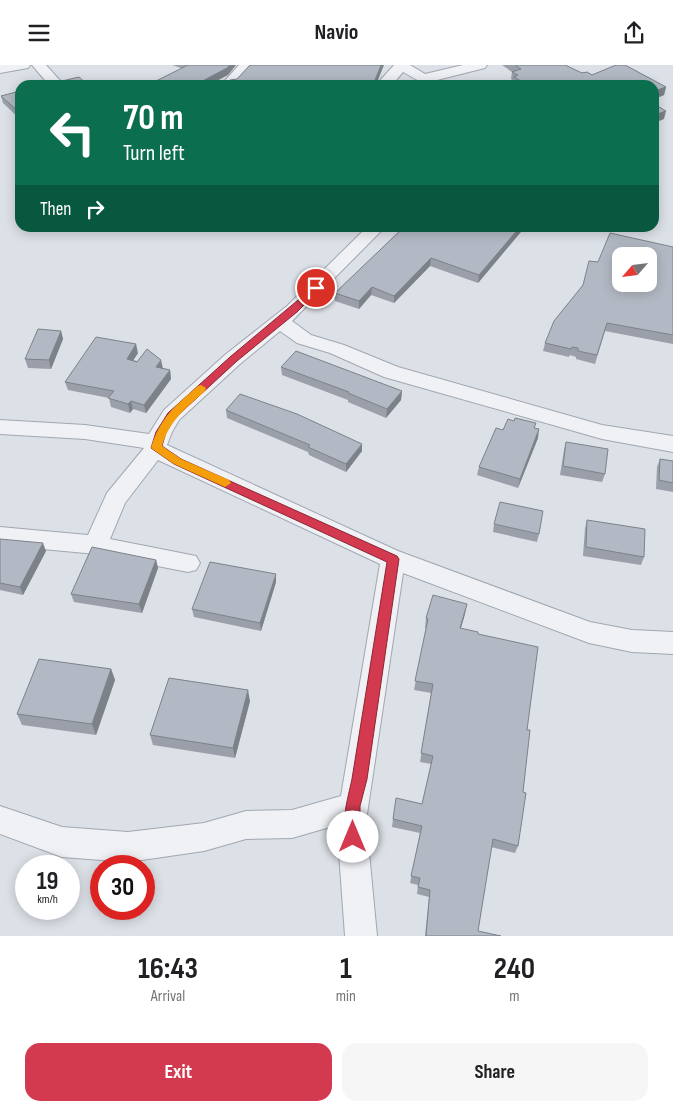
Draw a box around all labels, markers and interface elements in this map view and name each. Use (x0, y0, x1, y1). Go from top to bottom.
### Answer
icon: menu (25, 19, 53, 47)
text: Navio (315, 19, 358, 46)
icon: share (620, 19, 648, 47)
text: 70 m (123, 97, 183, 140)
icon: left (40, 100, 105, 165)
text: Turn left (123, 140, 185, 167)
icon: right (81, 195, 109, 223)
text: Then (40, 198, 71, 221)
north arrow (612, 247, 658, 293)
map controls (612, 247, 657, 292)
pin (295, 267, 337, 309)
icon: arrive (302, 274, 330, 302)
position arrow (326, 810, 378, 862)
speed limit sign: 30 (90, 855, 155, 920)
text: 19 (37, 866, 58, 897)
text: km/h (37, 892, 58, 907)
text: 16:43 (138, 951, 198, 987)
text: 1 (340, 951, 352, 987)
text: 240 (494, 951, 535, 987)
text: Arrival (151, 987, 185, 1006)
text: min (336, 987, 356, 1006)
text: m (509, 987, 520, 1006)
button: Exit (25, 1043, 332, 1101)
button: Share (342, 1043, 648, 1101)

